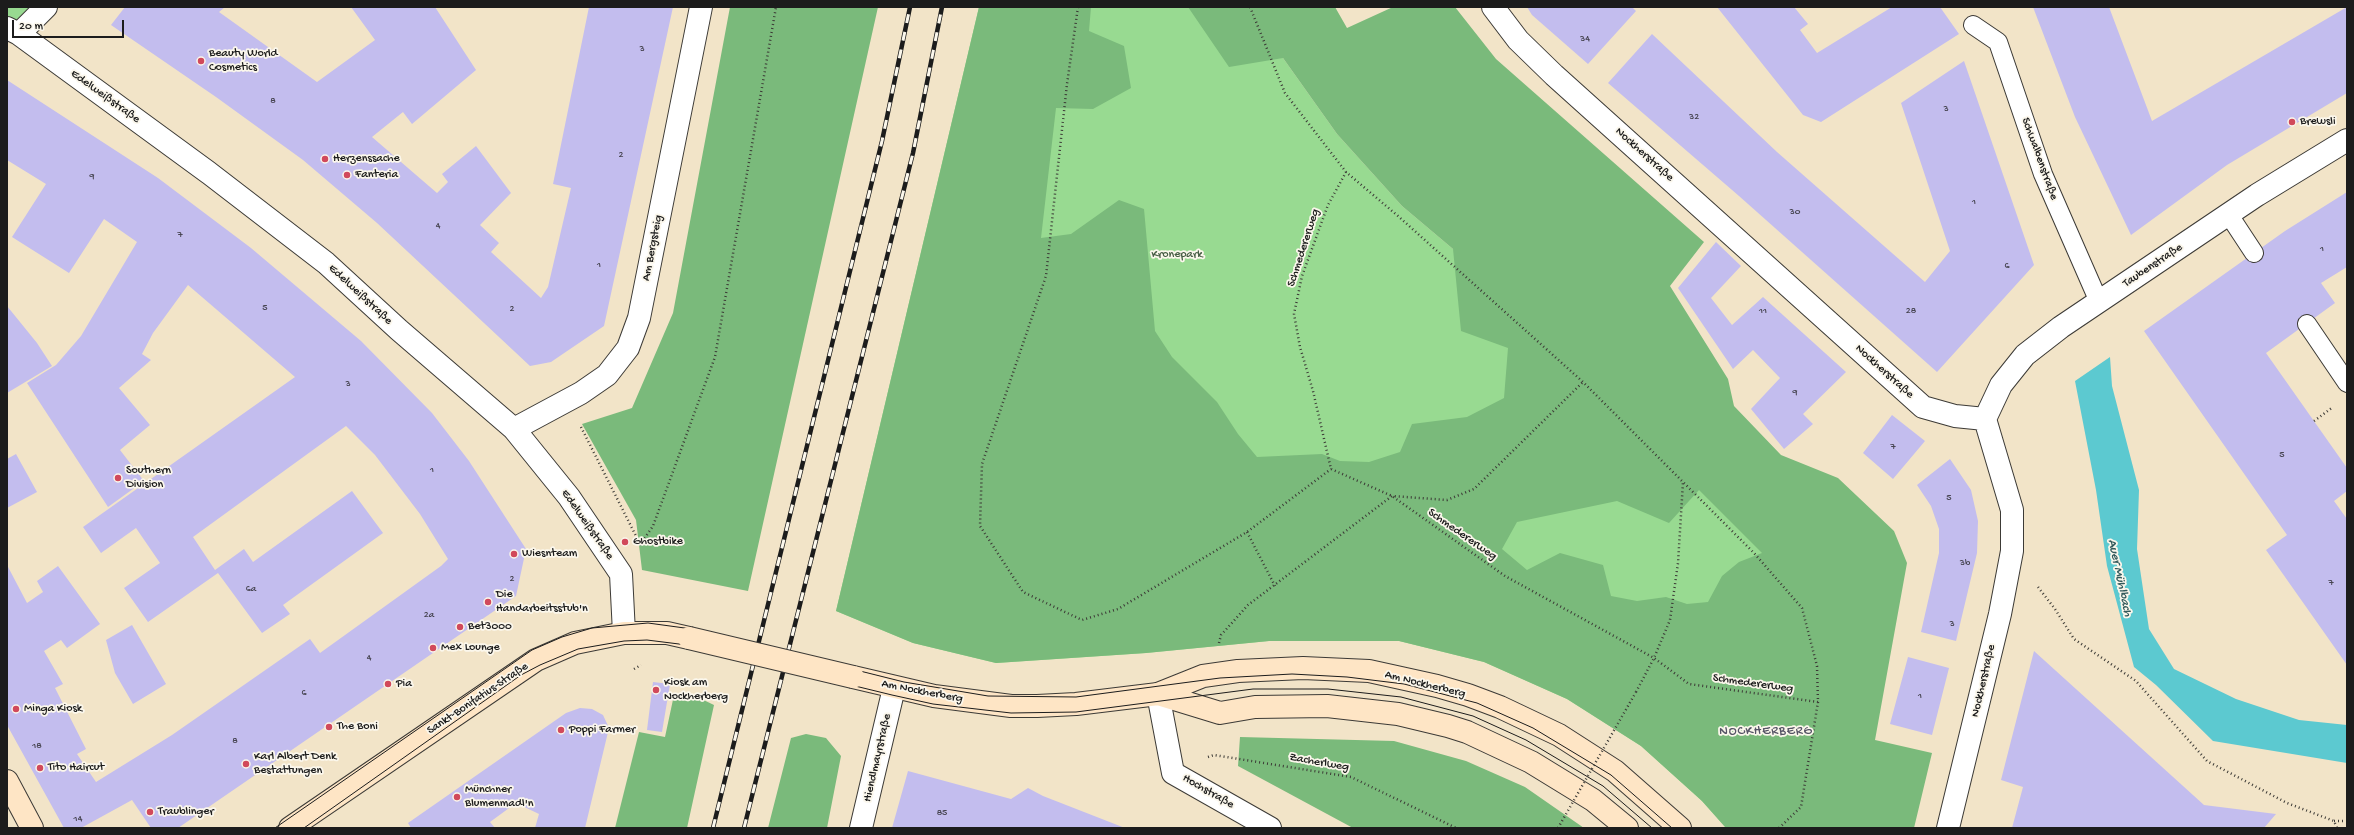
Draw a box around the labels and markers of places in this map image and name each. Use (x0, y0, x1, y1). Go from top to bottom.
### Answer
place label: Beauty World Cosmetics (209, 47, 278, 75)
marker: Beauty World Cosmetics (196, 56, 206, 66)
place label: Brewsli (2300, 115, 2336, 129)
marker: Brewsli (2287, 117, 2297, 127)
place label: Herzenssache (333, 152, 400, 166)
marker: Herzenssache (320, 154, 330, 164)
place label: Fanteria (355, 168, 398, 182)
marker: Fanteria (342, 170, 352, 180)
place label: Southern Division (126, 464, 171, 492)
marker: Southern Division (113, 473, 123, 483)
place label: Ghostbike (633, 535, 683, 549)
marker: Ghostbike (620, 537, 630, 547)
place label: Wiesnteam (522, 547, 577, 561)
marker: Wiesnteam (509, 549, 519, 559)
place label: Die Handarbeitsstub'n (496, 588, 588, 616)
marker: Die Handarbeitsstub'n (483, 597, 493, 607)
place label: Bet3000 (468, 620, 512, 634)
marker: Bet3000 (455, 622, 465, 632)
place label: Mex Lounge (441, 641, 500, 655)
marker: Mex Lounge (428, 643, 438, 653)
place label: Kiosk am Nockherberg (664, 676, 728, 704)
place label: Pia (396, 677, 412, 691)
marker: Pia (383, 679, 393, 689)
marker: Kiosk am Nockherberg (651, 685, 661, 695)
place label: Minga Kiosk (24, 702, 82, 716)
marker: Minga Kiosk (11, 704, 21, 714)
place label: The Boni (337, 720, 378, 734)
marker: The Boni (324, 722, 334, 732)
place label: Poppi Farmer (569, 723, 635, 737)
marker: Poppi Farmer (556, 725, 566, 735)
place label: Karl Albert Denk Bestattungen (254, 750, 336, 778)
marker: Karl Albert Denk Bestattungen (241, 759, 251, 769)
place label: Tito Haircut (48, 761, 104, 775)
marker: Tito Haircut (35, 763, 45, 773)
place label: Münchner Blumenmadl'n (465, 783, 533, 811)
marker: Münchner Blumenmadl'n (452, 792, 462, 802)
place label: Traublinger (158, 805, 214, 819)
marker: Traublinger (145, 807, 155, 817)

